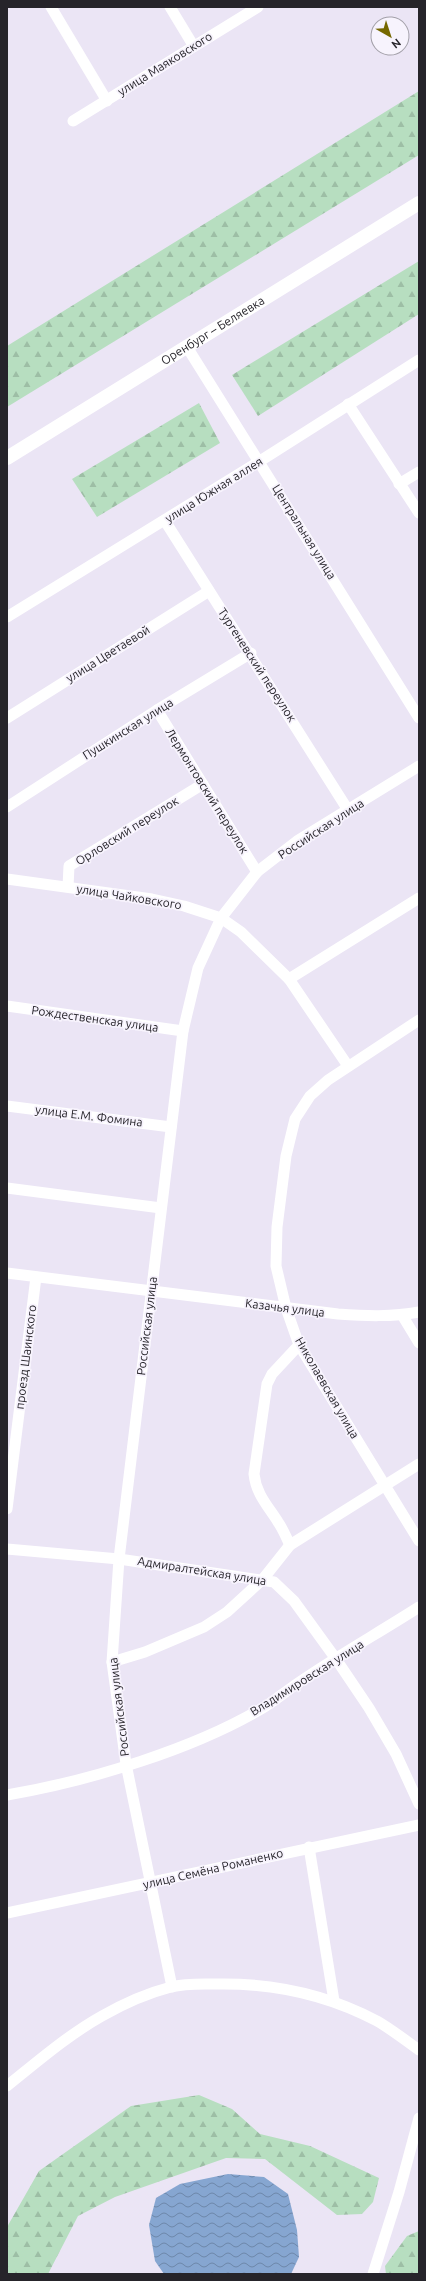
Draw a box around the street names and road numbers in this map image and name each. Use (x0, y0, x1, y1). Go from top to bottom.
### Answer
street label: улица Маяковского (115, 29, 214, 98)
street label: Оренбург – Беляевка (158, 293, 267, 367)
street label: улица Южная аллея (163, 454, 265, 525)
street label: Центральная улица (270, 482, 339, 581)
street label: Тургеневский переулок (216, 606, 299, 724)
street label: улица Цветаевой (64, 623, 152, 685)
street label: Пушкинская улица (80, 695, 175, 762)
street label: Лермонтовский переулок (163, 726, 251, 856)
street label: Орловский переулок (73, 794, 180, 868)
street label: Российская улица (276, 796, 366, 861)
street label: улица Чайковского (76, 882, 183, 911)
street label: Рождественская улица (31, 1003, 159, 1034)
street label: улица Е.М. Фомина (35, 1102, 144, 1129)
street label: Российская улица (134, 1276, 159, 1376)
street label: Казачья улица (245, 1296, 326, 1319)
street label: проезд Шаинского (13, 1304, 38, 1410)
street label: Николаевская улица (293, 1335, 362, 1441)
street label: Адмиралтейская улица (137, 1554, 267, 1587)
street label: Владимировская улица (248, 1637, 366, 1718)
street label: Российская улица (106, 1657, 131, 1757)
street label: улица Семёна Романенко (142, 1846, 284, 1891)

